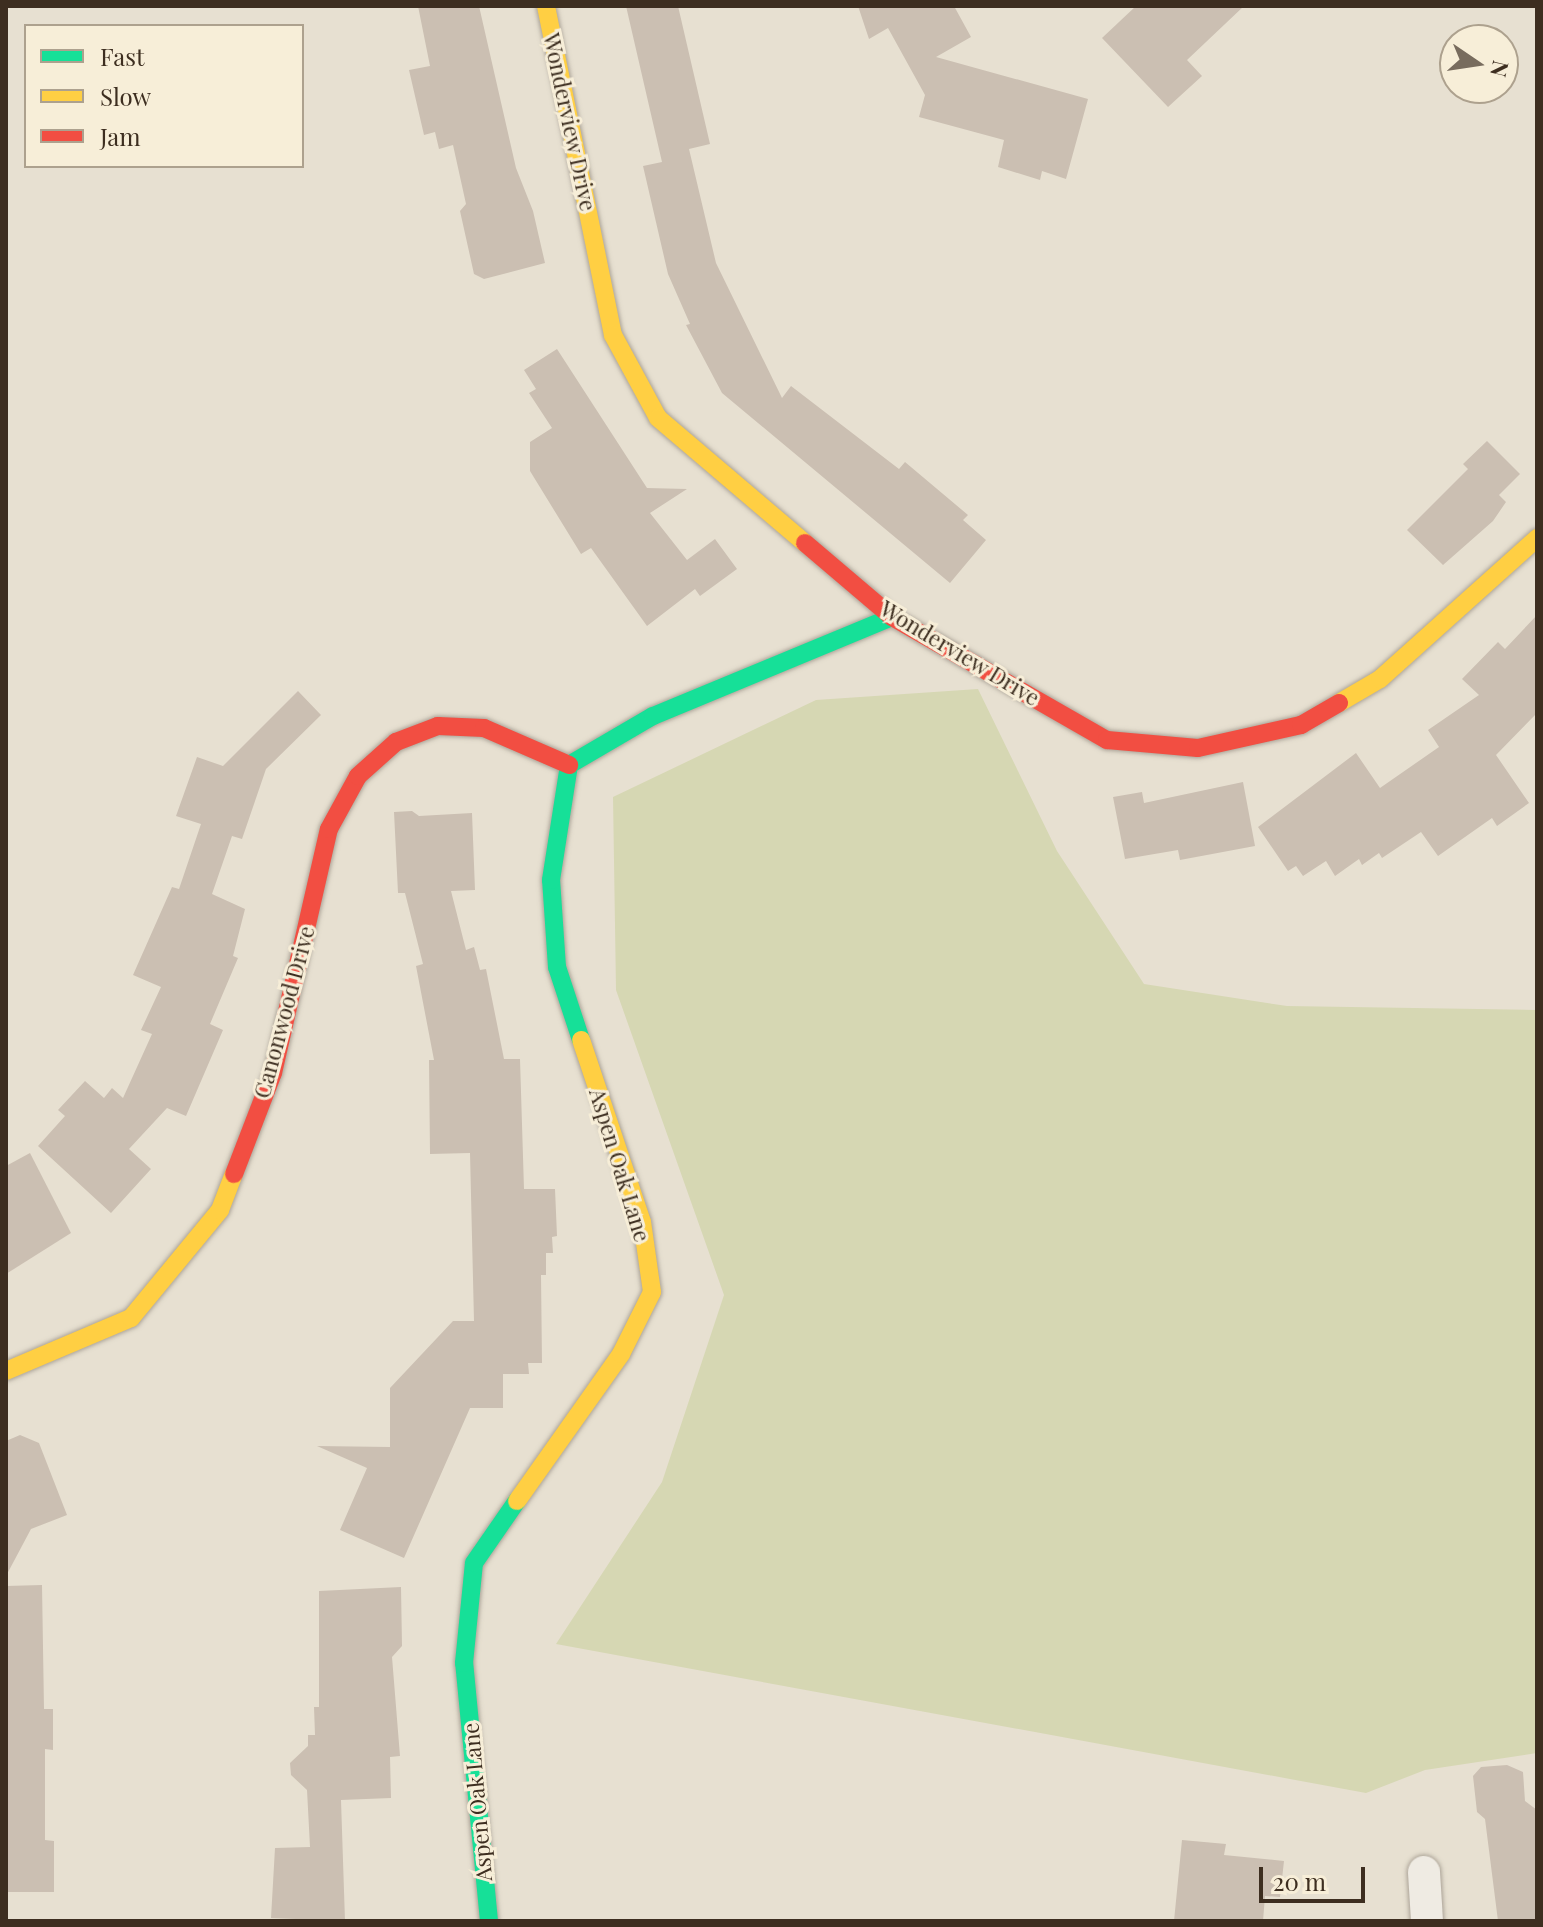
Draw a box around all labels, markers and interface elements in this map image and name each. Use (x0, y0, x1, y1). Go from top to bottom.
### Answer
legend (24, 24, 304, 168)
north arrow (1439, 24, 1519, 104)
street label: Wonderview Drive (538, 30, 602, 214)
text: Fast (100, 40, 145, 72)
text: N (1484, 58, 1517, 80)
text: Slow (100, 80, 151, 112)
text: Jam (100, 120, 141, 152)
street label: Wonderview Drive (875, 595, 1045, 711)
street label: Canonwood Drive (248, 923, 320, 1101)
street label: Aspen Oak Lane (584, 1085, 656, 1245)
street label: Aspen Oak Lane (457, 1722, 497, 1882)
scale bar (1263, 1851, 1369, 1901)
text: 20 m (1273, 1865, 1326, 1897)

